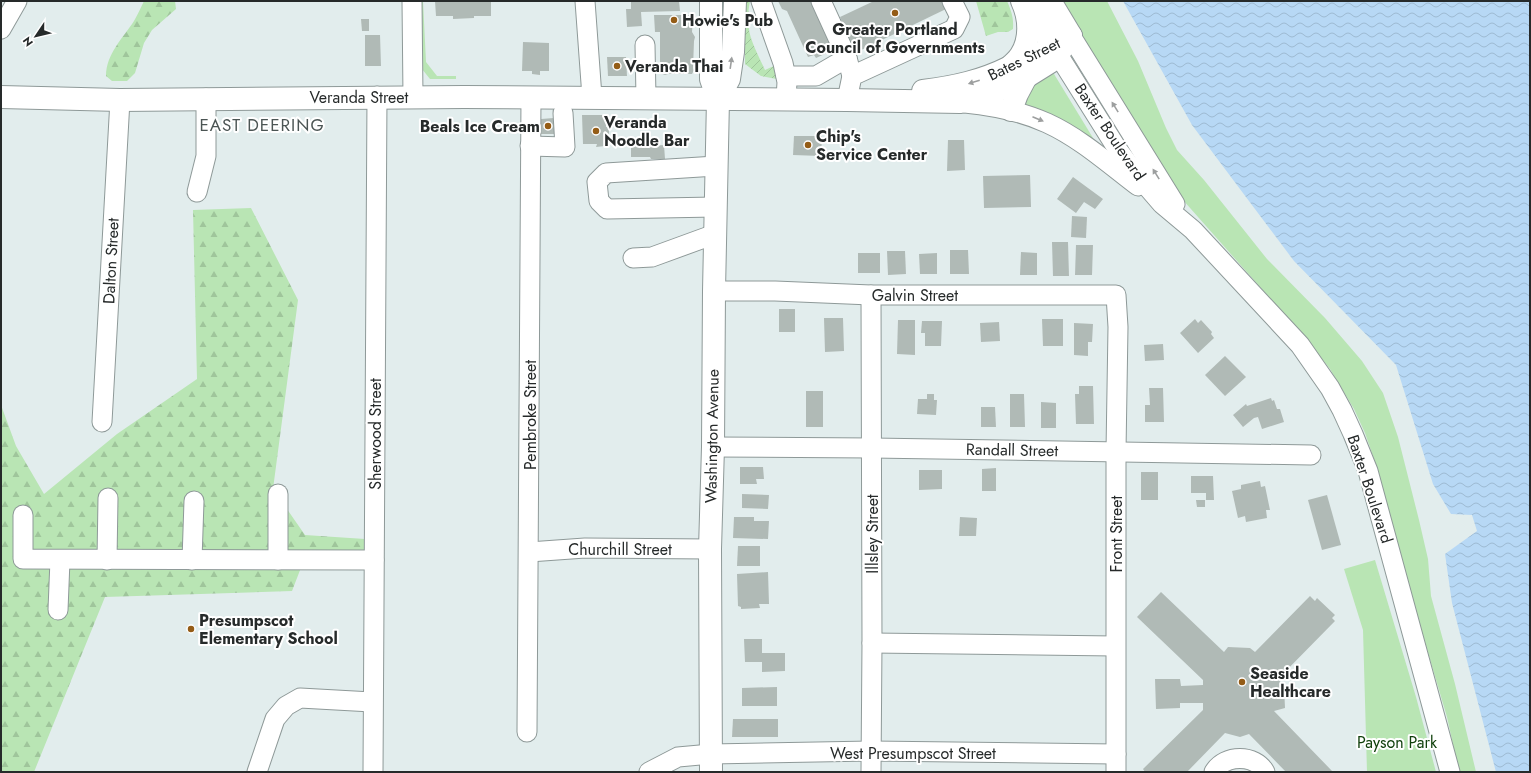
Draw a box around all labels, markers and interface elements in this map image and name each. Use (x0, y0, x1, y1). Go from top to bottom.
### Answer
marker: Greater Portland Council of Governments (890, 8, 900, 18)
place label: Howie's Pub (682, 9, 773, 32)
marker: Howie's Pub (669, 15, 679, 25)
north arrow (16, 16, 56, 56)
place label: Greater Portland Council of Governments (805, 18, 985, 59)
street label: Bates Street (984, 31, 1064, 86)
text: N (19, 34, 37, 50)
place label: Veranda Thai (624, 55, 723, 78)
one-way arrow (728, 57, 734, 69)
marker: Veranda Thai (612, 61, 622, 71)
one-way arrow (968, 79, 980, 85)
street label: Baxter Boulevard (1069, 79, 1151, 185)
street label: Veranda Street (310, 86, 409, 109)
one-way arrow (1111, 101, 1118, 113)
place label: Veranda Noodle Bar (603, 111, 690, 152)
district label: EAST DEERING (199, 113, 325, 137)
place label: Beals Ice Cream (420, 115, 540, 138)
one-way arrow (1033, 117, 1045, 123)
marker: Beals Ice Cream (543, 121, 553, 131)
place label: Chip's Service Center (816, 125, 928, 166)
marker: Veranda Noodle Bar (591, 126, 601, 136)
marker: Chip's Service Center (803, 140, 813, 150)
one-way arrow (1152, 169, 1160, 179)
street label: Dalton Street (97, 217, 125, 305)
street label: Galvin Street (872, 284, 958, 307)
street label: Pembroke Street (519, 360, 542, 470)
street label: Washington Avenue (699, 369, 725, 503)
street label: Sherwood Street (364, 378, 387, 490)
street label: Baxter Boulevard (1342, 432, 1398, 546)
street label: Randall Street (966, 438, 1058, 462)
street label: Illsley Street (861, 494, 884, 574)
street label: Front Street (1105, 495, 1128, 572)
street label: Churchill Street (568, 538, 672, 561)
place label: Presumpscot Elementary School (199, 609, 338, 650)
marker: Presumpscot Elementary School (186, 624, 196, 634)
place label: Seaside Healthcare (1250, 662, 1331, 703)
marker: Seaside Healthcare (1237, 677, 1247, 687)
park label: Payson Park (1357, 731, 1438, 754)
street label: West Presumpscot Street (830, 742, 996, 765)

